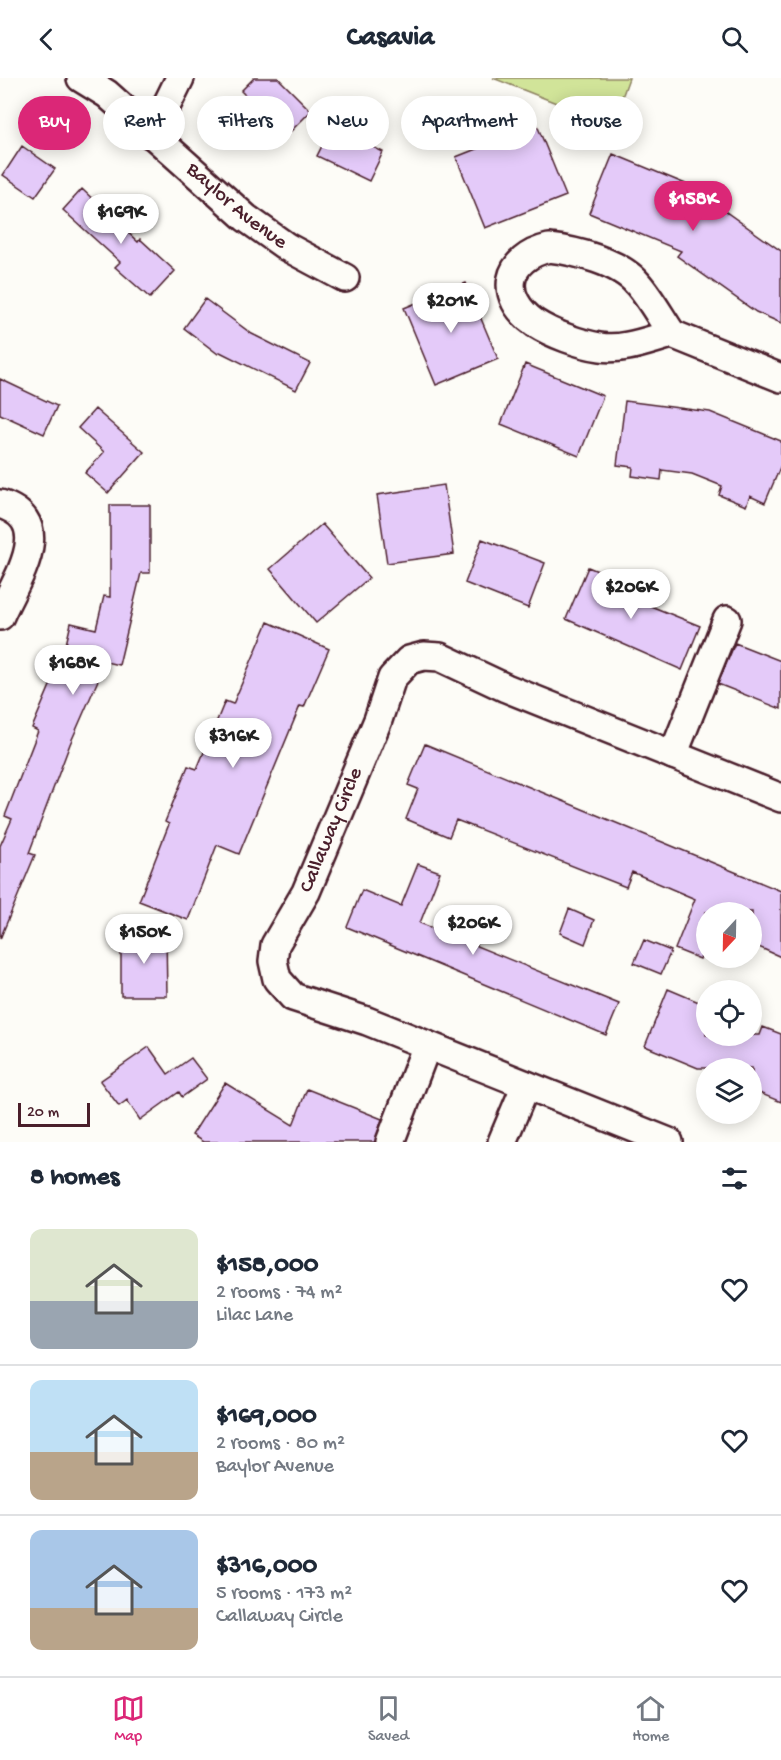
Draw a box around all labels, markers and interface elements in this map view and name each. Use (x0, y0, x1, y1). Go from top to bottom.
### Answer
icon: back (30, 23, 63, 56)
text: Casavia (347, 23, 434, 55)
icon: search (718, 23, 751, 56)
chip: Buy (18, 96, 91, 150)
chip: Rent (103, 96, 185, 150)
chip: Filters (197, 96, 294, 150)
chip: New (306, 96, 389, 150)
chip: Apartment (401, 96, 537, 150)
chip: House (549, 96, 643, 150)
street label: Baylor Avenue (180, 157, 293, 256)
pin: $158K (651, 181, 735, 232)
text: $158K (668, 189, 718, 212)
pin: $169K (79, 194, 163, 245)
text: $169K (97, 202, 145, 225)
pin: $201K (409, 283, 493, 334)
text: $201K (426, 291, 476, 314)
pin: $206K (589, 569, 673, 620)
text: $206K (605, 577, 657, 600)
pin: $168K (31, 645, 115, 696)
text: $168K (48, 653, 98, 676)
pin: $316K (191, 718, 275, 769)
text: $316K (209, 726, 257, 749)
street label: Callaway Circle (295, 763, 370, 897)
north arrow (696, 902, 762, 968)
map controls (696, 902, 762, 1124)
pin: $206K (431, 905, 515, 956)
text: $206K (447, 913, 499, 936)
pin: $150K (102, 914, 186, 965)
text: $150K (119, 922, 169, 945)
button: locate (696, 980, 762, 1046)
button: layers (696, 1058, 762, 1124)
scale bar (18, 1100, 90, 1128)
text: 20 m (27, 1104, 59, 1123)
icon: filters (718, 1162, 751, 1195)
text: 8 homes (30, 1163, 119, 1194)
text: $158,000 (216, 1251, 319, 1282)
icon: home (78, 1253, 150, 1325)
icon: heart (718, 1273, 751, 1306)
text: 2 rooms · 74 m² (216, 1282, 342, 1305)
text: Lilac Lane (216, 1305, 293, 1328)
text: $169,000 (216, 1402, 317, 1433)
icon: home (78, 1404, 150, 1476)
icon: heart (718, 1424, 751, 1457)
text: 2 rooms · 80 m² (216, 1433, 345, 1456)
text: Baylor Avenue (216, 1456, 334, 1479)
text: $316,000 (216, 1552, 317, 1583)
icon: home (78, 1554, 150, 1626)
icon: heart (718, 1574, 751, 1607)
text: 5 rooms · 173 m² (216, 1583, 352, 1606)
text: Callaway Circle (216, 1606, 343, 1629)
tab: Map (112, 1692, 145, 1747)
tab: Saved (368, 1692, 409, 1747)
tab: Home (632, 1692, 669, 1747)

